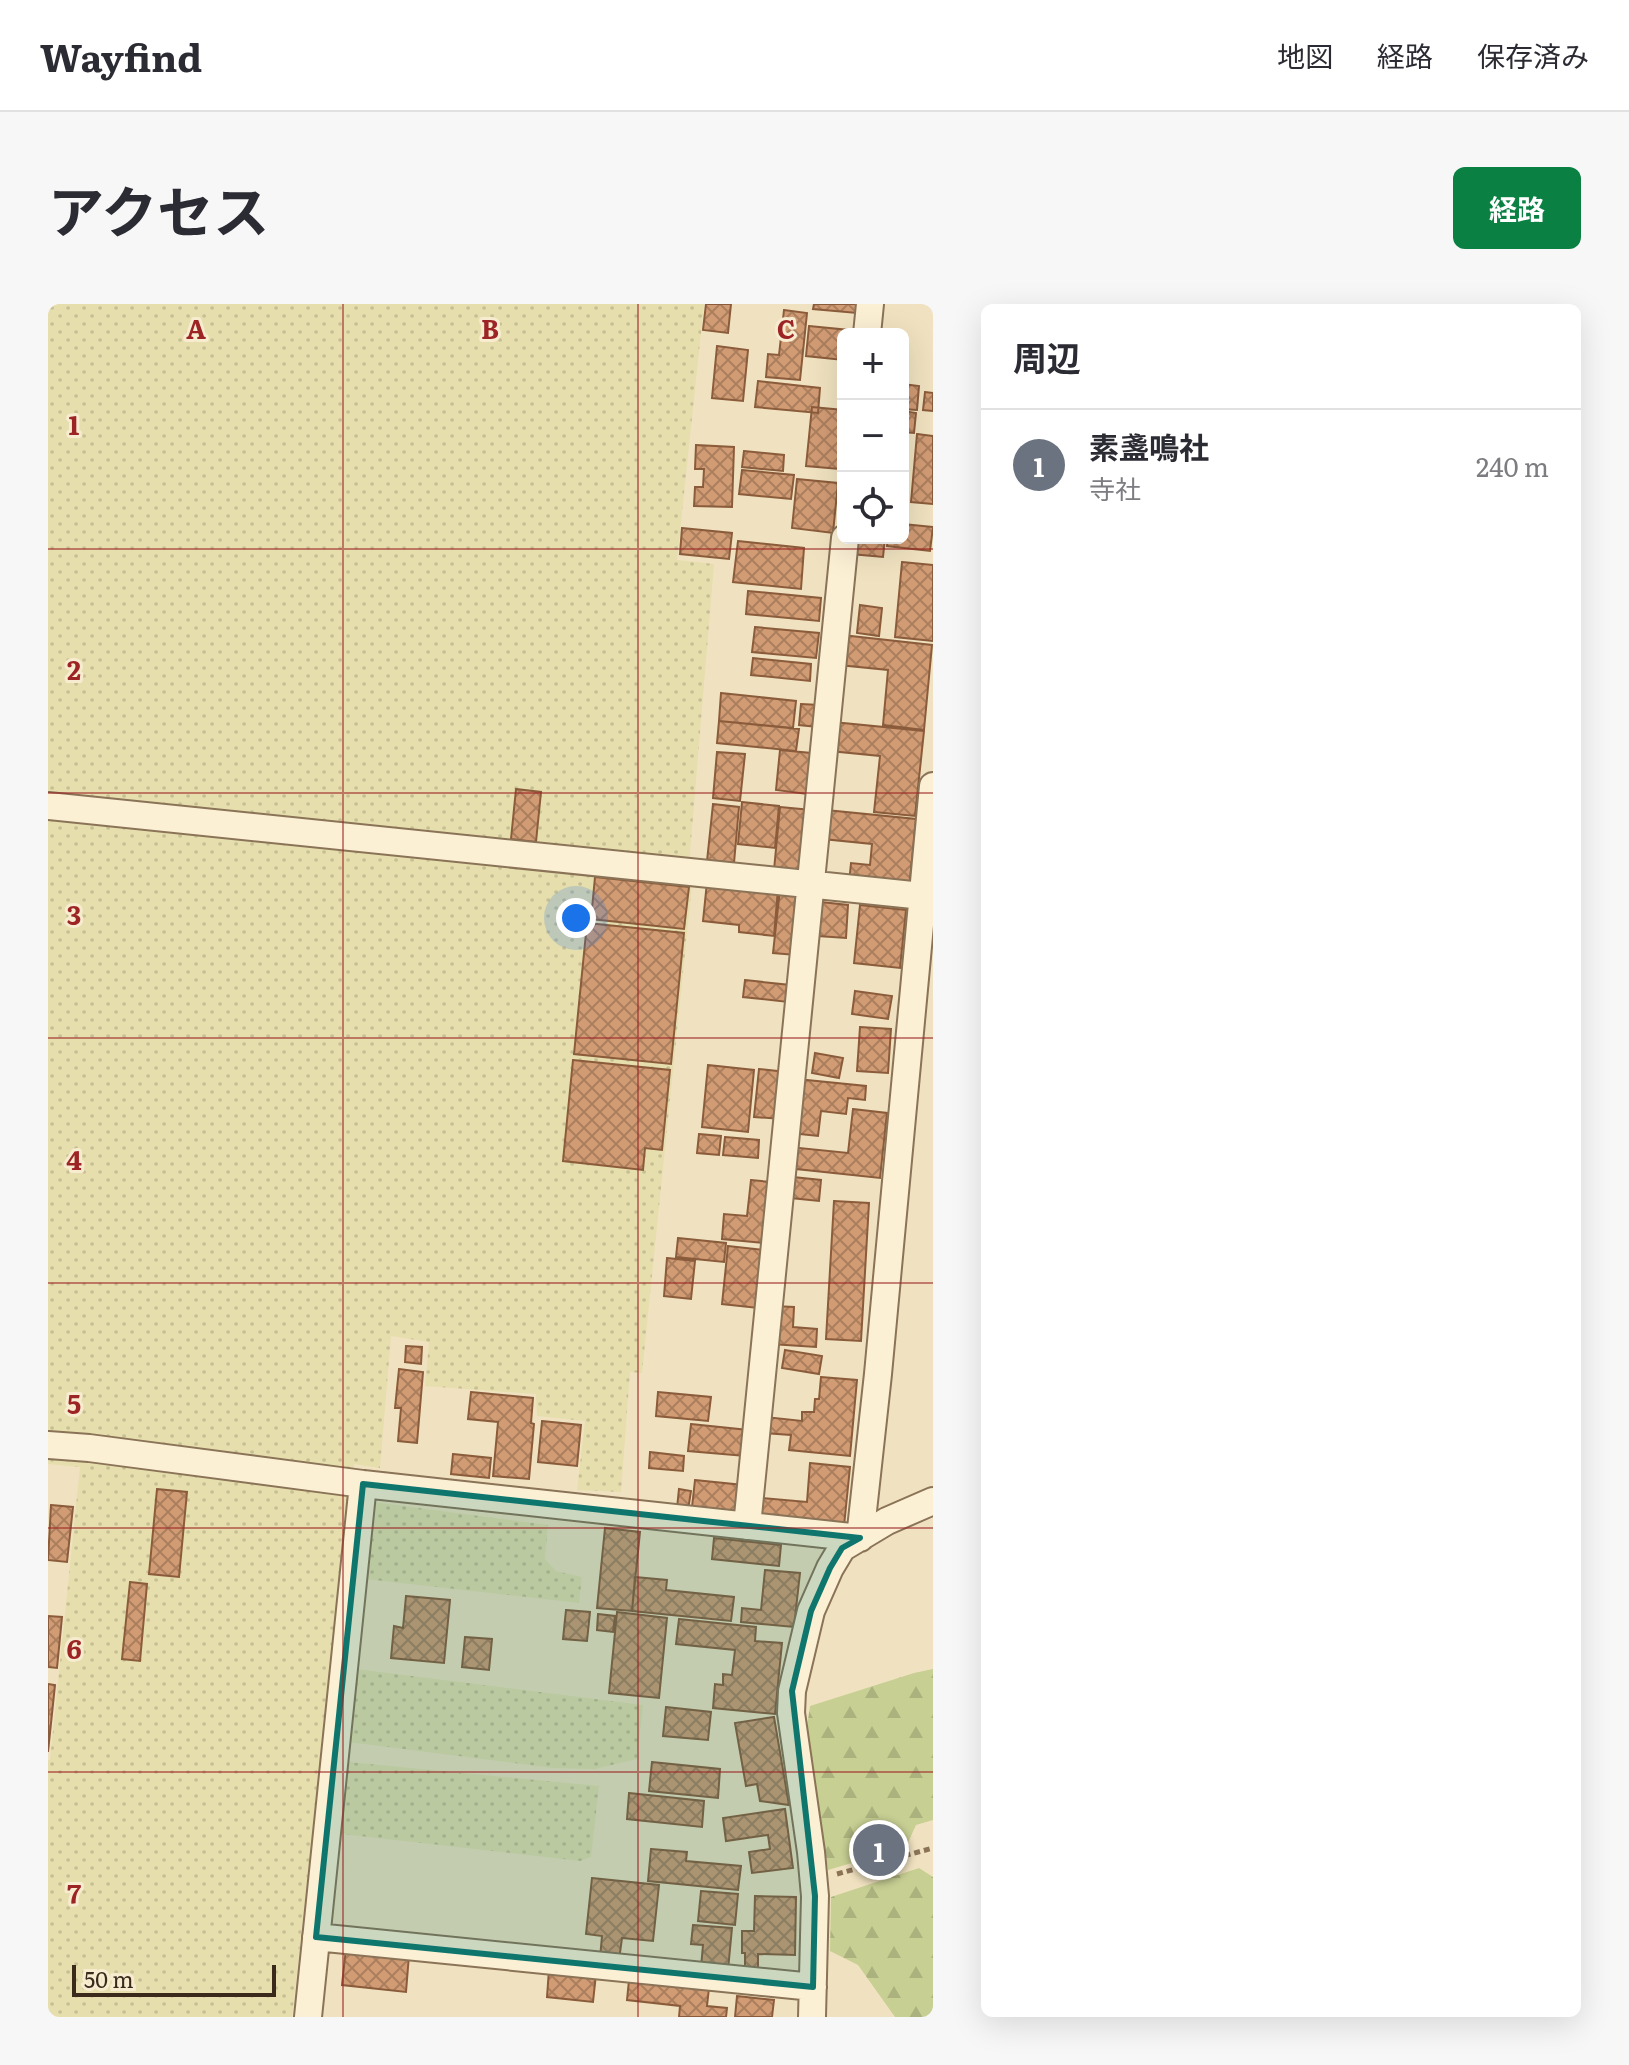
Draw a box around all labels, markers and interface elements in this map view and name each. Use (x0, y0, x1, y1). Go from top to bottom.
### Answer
text: Wayfind (40, 27, 202, 84)
text: 地図 (1277, 34, 1333, 76)
text: 経路 (1377, 34, 1433, 76)
text: 保存済み (1477, 34, 1589, 76)
text: アクセス (48, 167, 269, 250)
button: 経路 (1453, 167, 1581, 249)
text: A (186, 308, 206, 347)
text: B (481, 308, 499, 347)
text: C (777, 308, 795, 347)
map controls (837, 328, 909, 544)
button: + (837, 328, 909, 400)
text: 周辺 (1013, 331, 1081, 381)
button: − (837, 400, 909, 472)
text: 1 (69, 404, 80, 443)
text: 素盞鳴社 (1089, 424, 1209, 468)
text: 1 (1034, 446, 1044, 485)
text: 240 m (1476, 446, 1549, 485)
text: 寺社 (1089, 468, 1141, 507)
button: locate (837, 472, 909, 544)
text: 2 (67, 649, 81, 688)
text: 3 (67, 894, 81, 933)
your location (556, 898, 596, 938)
text: 4 (66, 1139, 82, 1178)
text: 5 (67, 1383, 81, 1422)
text: 6 (66, 1628, 82, 1667)
pin: 1 (853, 1820, 905, 1880)
text: 7 (67, 1873, 81, 1912)
scale bar (72, 1961, 276, 1997)
text: 50 m (84, 1962, 134, 1995)

